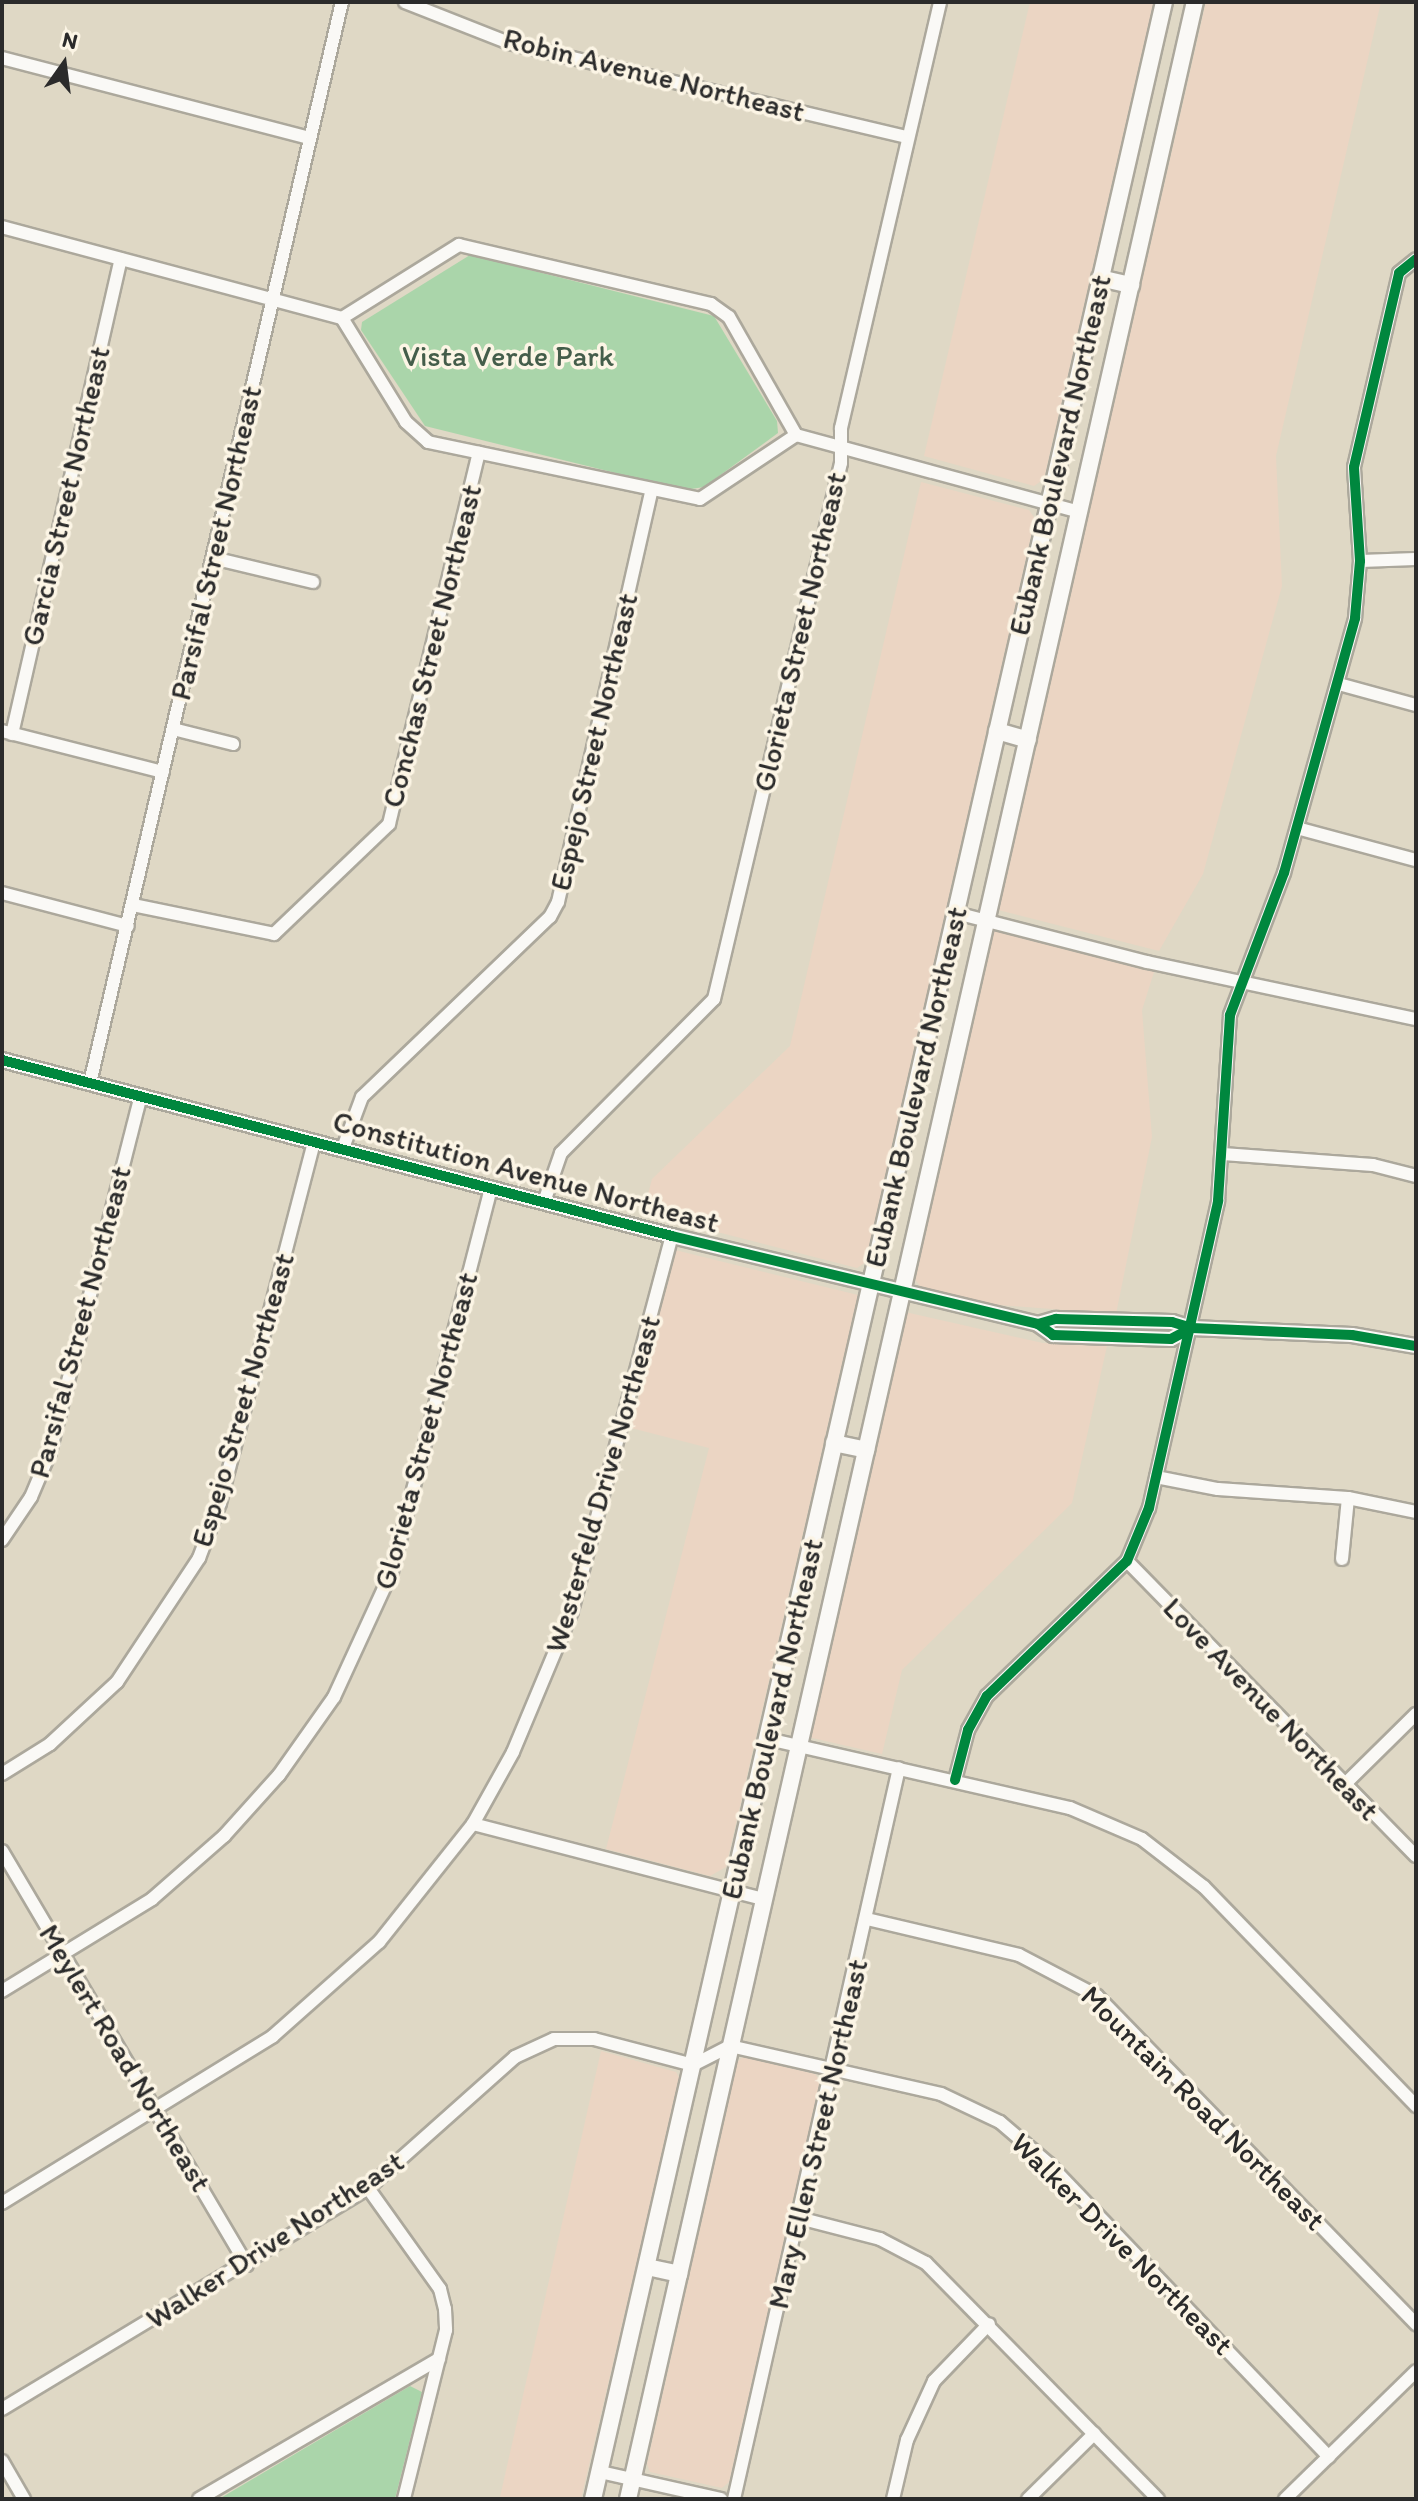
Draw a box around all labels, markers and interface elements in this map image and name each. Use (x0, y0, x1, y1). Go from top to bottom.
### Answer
street label: Robin Avenue Northeast (500, 20, 808, 130)
north arrow (24, 24, 104, 104)
text: N (59, 25, 80, 55)
street label: Eubank Boulevard Northeast (1001, 271, 1119, 639)
park label: Vista Verde Park (403, 338, 613, 374)
street label: Garcia Street Northeast (14, 342, 118, 650)
street label: Parsifal Street Northeast (162, 382, 270, 704)
street label: Glorieta Street Northeast (746, 469, 854, 795)
street label: Conchas Street Northeast (374, 481, 490, 811)
street label: Espejo Street Northeast (542, 590, 646, 894)
street label: Eubank Boulevard Northeast (857, 903, 975, 1271)
street label: Constitution Avenue Northeast (328, 1103, 724, 1241)
street label: Parsifal Street Northeast (21, 1162, 139, 1482)
street label: Espejo Street Northeast (184, 1249, 302, 1551)
street label: Glorieta Street Northeast (366, 1269, 486, 1593)
street label: Westerfeld Drive Northeast (537, 1311, 669, 1657)
street label: Eubank Boulevard Northeast (713, 1535, 831, 1903)
street label: Love Avenue Northeast (1156, 1590, 1386, 1828)
street label: Meylert Road Northeast (31, 1918, 219, 2198)
street label: Mary Ellen Street Northeast (760, 1955, 876, 2313)
street label: Mountain Road Northeast (1073, 1978, 1333, 2238)
street label: Walker Drive Northeast (1003, 2125, 1241, 2363)
street label: Walker Drive Northeast (139, 2143, 411, 2337)

